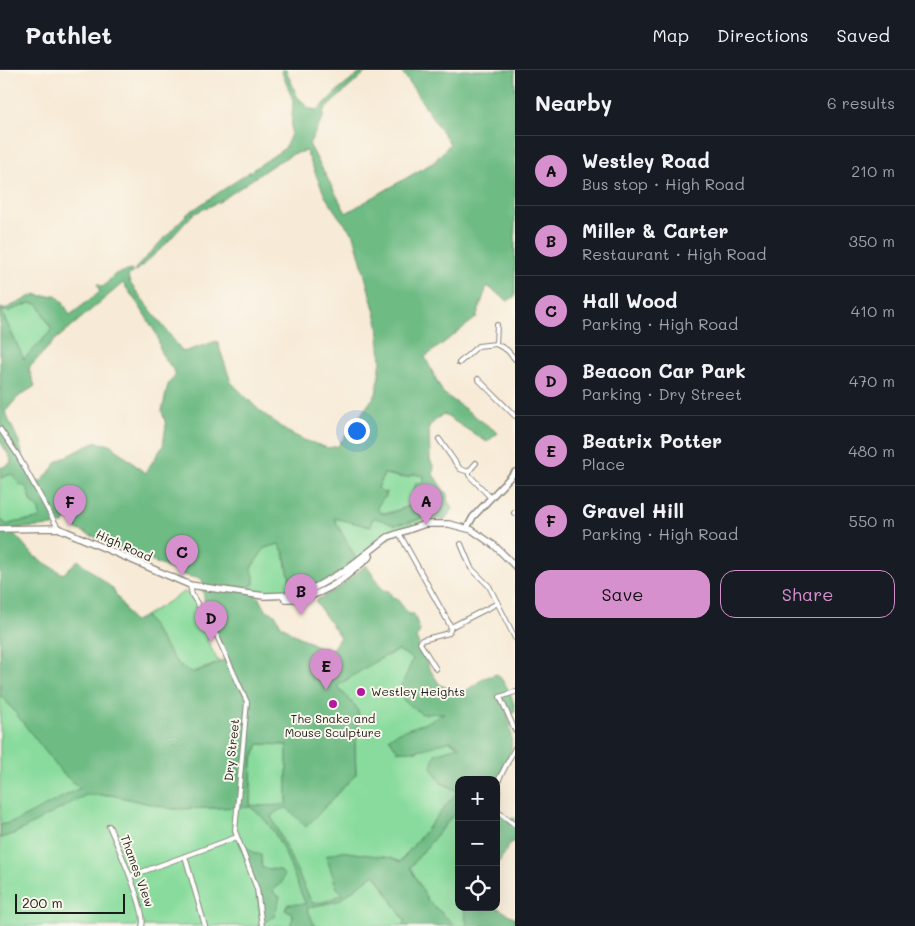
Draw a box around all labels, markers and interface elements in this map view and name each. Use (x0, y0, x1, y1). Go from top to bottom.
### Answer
text: Pathlet (25, 19, 112, 50)
text: Map (652, 23, 689, 47)
text: Directions (717, 23, 809, 47)
text: Saved (837, 23, 890, 47)
text: Nearby (535, 89, 612, 116)
text: 6 results (827, 92, 895, 113)
text: Westley Road (582, 148, 710, 173)
text: A (545, 160, 557, 181)
text: 210 m (851, 160, 895, 181)
text: Bus stop · High Road (582, 173, 745, 194)
text: Miller & Carter (582, 218, 729, 243)
text: B (546, 230, 556, 251)
text: 350 m (849, 230, 895, 251)
text: Restaurant · High Road (582, 243, 766, 264)
text: Hall Wood (582, 288, 677, 313)
text: C (545, 300, 557, 321)
text: 410 m (851, 300, 895, 321)
text: Parking · High Road (582, 313, 738, 334)
text: Beacon Car Park (582, 358, 746, 383)
text: D (545, 370, 557, 391)
text: 470 m (849, 370, 895, 391)
text: Parking · Dry Street (582, 383, 742, 404)
your location (344, 418, 370, 444)
text: Beatrix Potter (582, 428, 722, 453)
text: E (546, 440, 556, 461)
text: 480 m (848, 440, 895, 461)
text: Place (582, 453, 625, 474)
pin: A (410, 484, 442, 525)
pin: F (54, 485, 86, 526)
text: Gravel Hill (582, 498, 684, 523)
text: F (546, 510, 556, 531)
text: 550 m (849, 510, 895, 531)
text: Parking · High Road (582, 523, 738, 544)
street label: High Road (94, 526, 155, 565)
pin: C (166, 535, 198, 576)
button: Save (535, 570, 710, 618)
button: Share (720, 570, 895, 618)
pin: B (285, 574, 317, 615)
pin: D (195, 601, 227, 642)
pin: E (310, 649, 342, 690)
place label: Westley Heights (371, 683, 465, 699)
marker: Westley Heights (355, 686, 367, 698)
marker: The Snake and Mouse Sculpture (327, 698, 339, 710)
place label: The Snake and Mouse Sculpture (285, 710, 381, 740)
street label: Dry Street (220, 718, 242, 782)
map controls (455, 776, 500, 911)
button: + (455, 776, 500, 821)
button: − (455, 821, 500, 866)
street label: Thames View (117, 832, 158, 909)
button: locate (455, 866, 500, 911)
scale bar (15, 891, 125, 914)
text: 200 m (22, 893, 63, 912)

